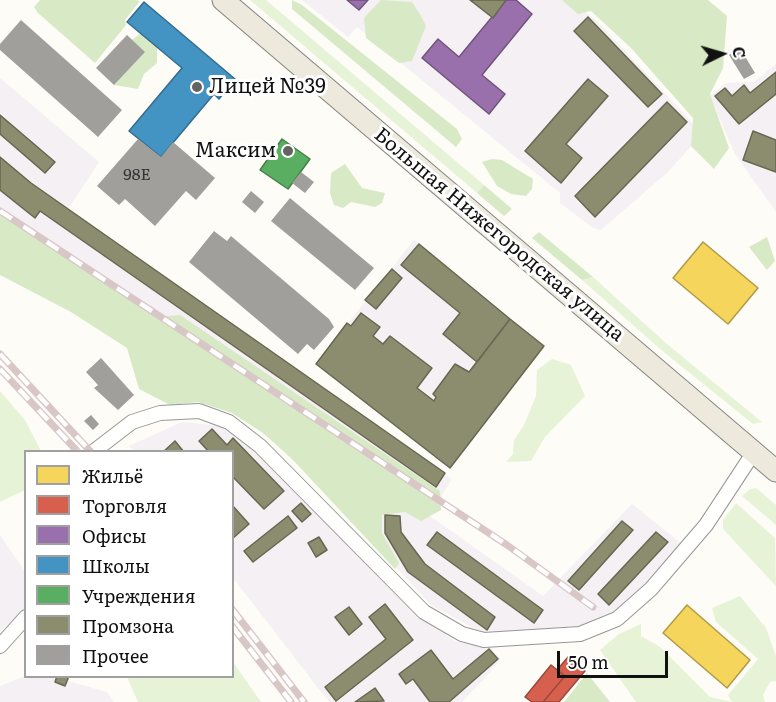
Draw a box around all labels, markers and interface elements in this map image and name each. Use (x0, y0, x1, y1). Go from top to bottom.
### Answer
north arrow (692, 24, 752, 84)
text: С (727, 46, 752, 59)
place label: Лицей №39 (209, 75, 326, 99)
marker: Лицей №39 (190, 80, 204, 94)
street label: Большая Нижегородская улица (369, 123, 629, 347)
place label: Максим (195, 139, 276, 163)
marker: Максим (281, 144, 295, 158)
house number: 98Е (123, 165, 151, 185)
legend (24, 450, 234, 678)
text: Жильё (82, 462, 143, 489)
text: Торговля (82, 492, 167, 519)
text: Офисы (82, 522, 146, 549)
text: Школы (82, 552, 150, 579)
text: Учреждения (82, 582, 195, 609)
text: Промзона (82, 612, 174, 639)
scale bar (560, 639, 671, 677)
text: Прочее (82, 642, 149, 669)
text: 50 m (568, 648, 609, 675)

